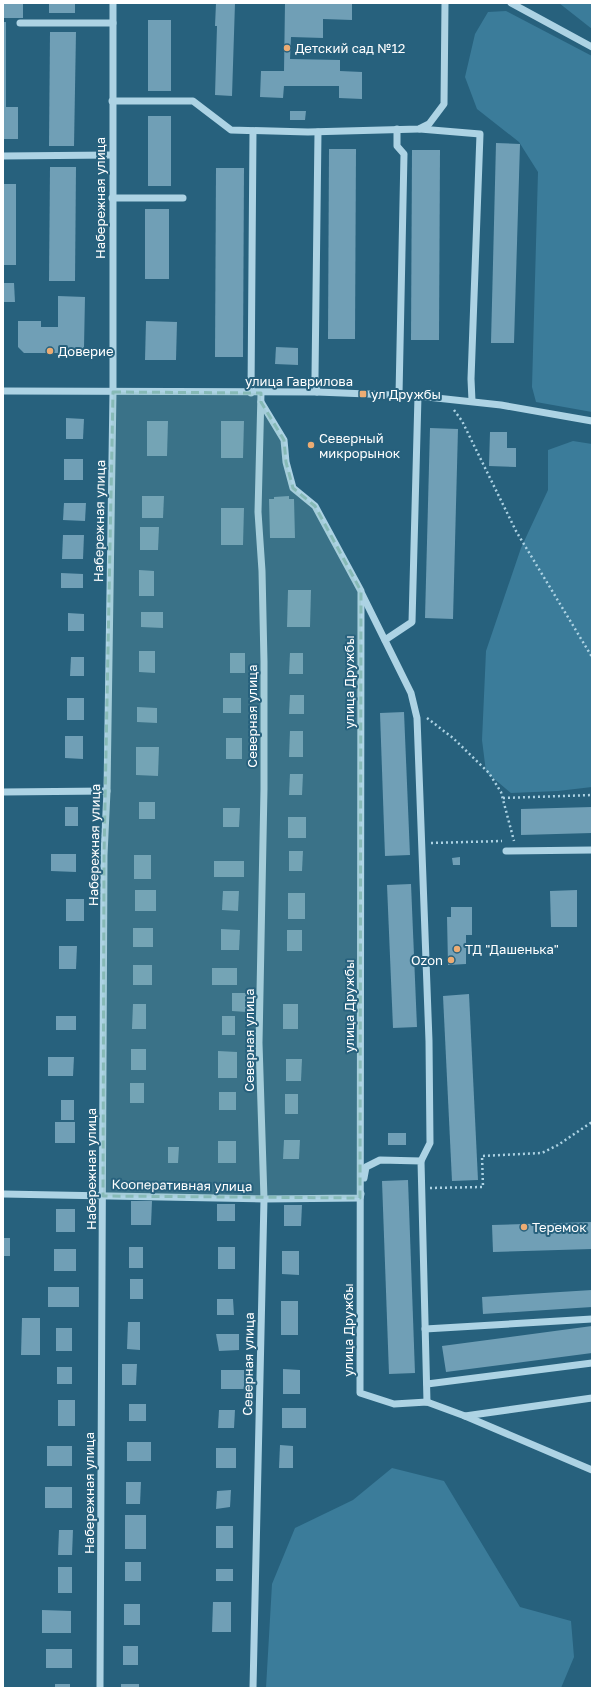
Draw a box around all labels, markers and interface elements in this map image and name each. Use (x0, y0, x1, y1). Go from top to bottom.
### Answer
place label: Детский сад №12 (295, 40, 405, 56)
marker: Детский сад №12 (282, 43, 292, 53)
street label: Набережная улица (92, 137, 108, 259)
place label: Доверие (58, 343, 114, 359)
marker: Доверие (45, 346, 55, 356)
street label: улица Гаврилова (245, 373, 353, 389)
place label: ул Дружбы (371, 386, 441, 402)
marker: ул Дружбы (358, 389, 368, 399)
place label: Северный микрорынок (319, 430, 401, 461)
marker: Северный микрорынок (306, 440, 316, 450)
street label: Набережная улица (90, 460, 108, 582)
street label: улица Дружбы (341, 635, 357, 729)
street label: Северная улица (244, 664, 260, 768)
street label: Набережная улица (85, 784, 103, 906)
place label: ТД "Дашенька" (465, 941, 559, 957)
marker: ТД "Дашенька" (452, 944, 462, 954)
place label: Ozon (411, 952, 443, 968)
marker: Ozon (446, 955, 456, 965)
street label: улица Дружбы (341, 959, 357, 1053)
street label: Северная улица (241, 988, 257, 1092)
street label: Набережная улица (83, 1108, 99, 1230)
street label: Кооперативная улица (112, 1176, 252, 1194)
place label: Теремок (532, 1219, 587, 1235)
marker: Теремок (519, 1222, 529, 1232)
street label: улица Дружбы (340, 1283, 356, 1377)
street label: Северная улица (239, 1312, 257, 1416)
street label: Набережная улица (81, 1432, 97, 1554)

